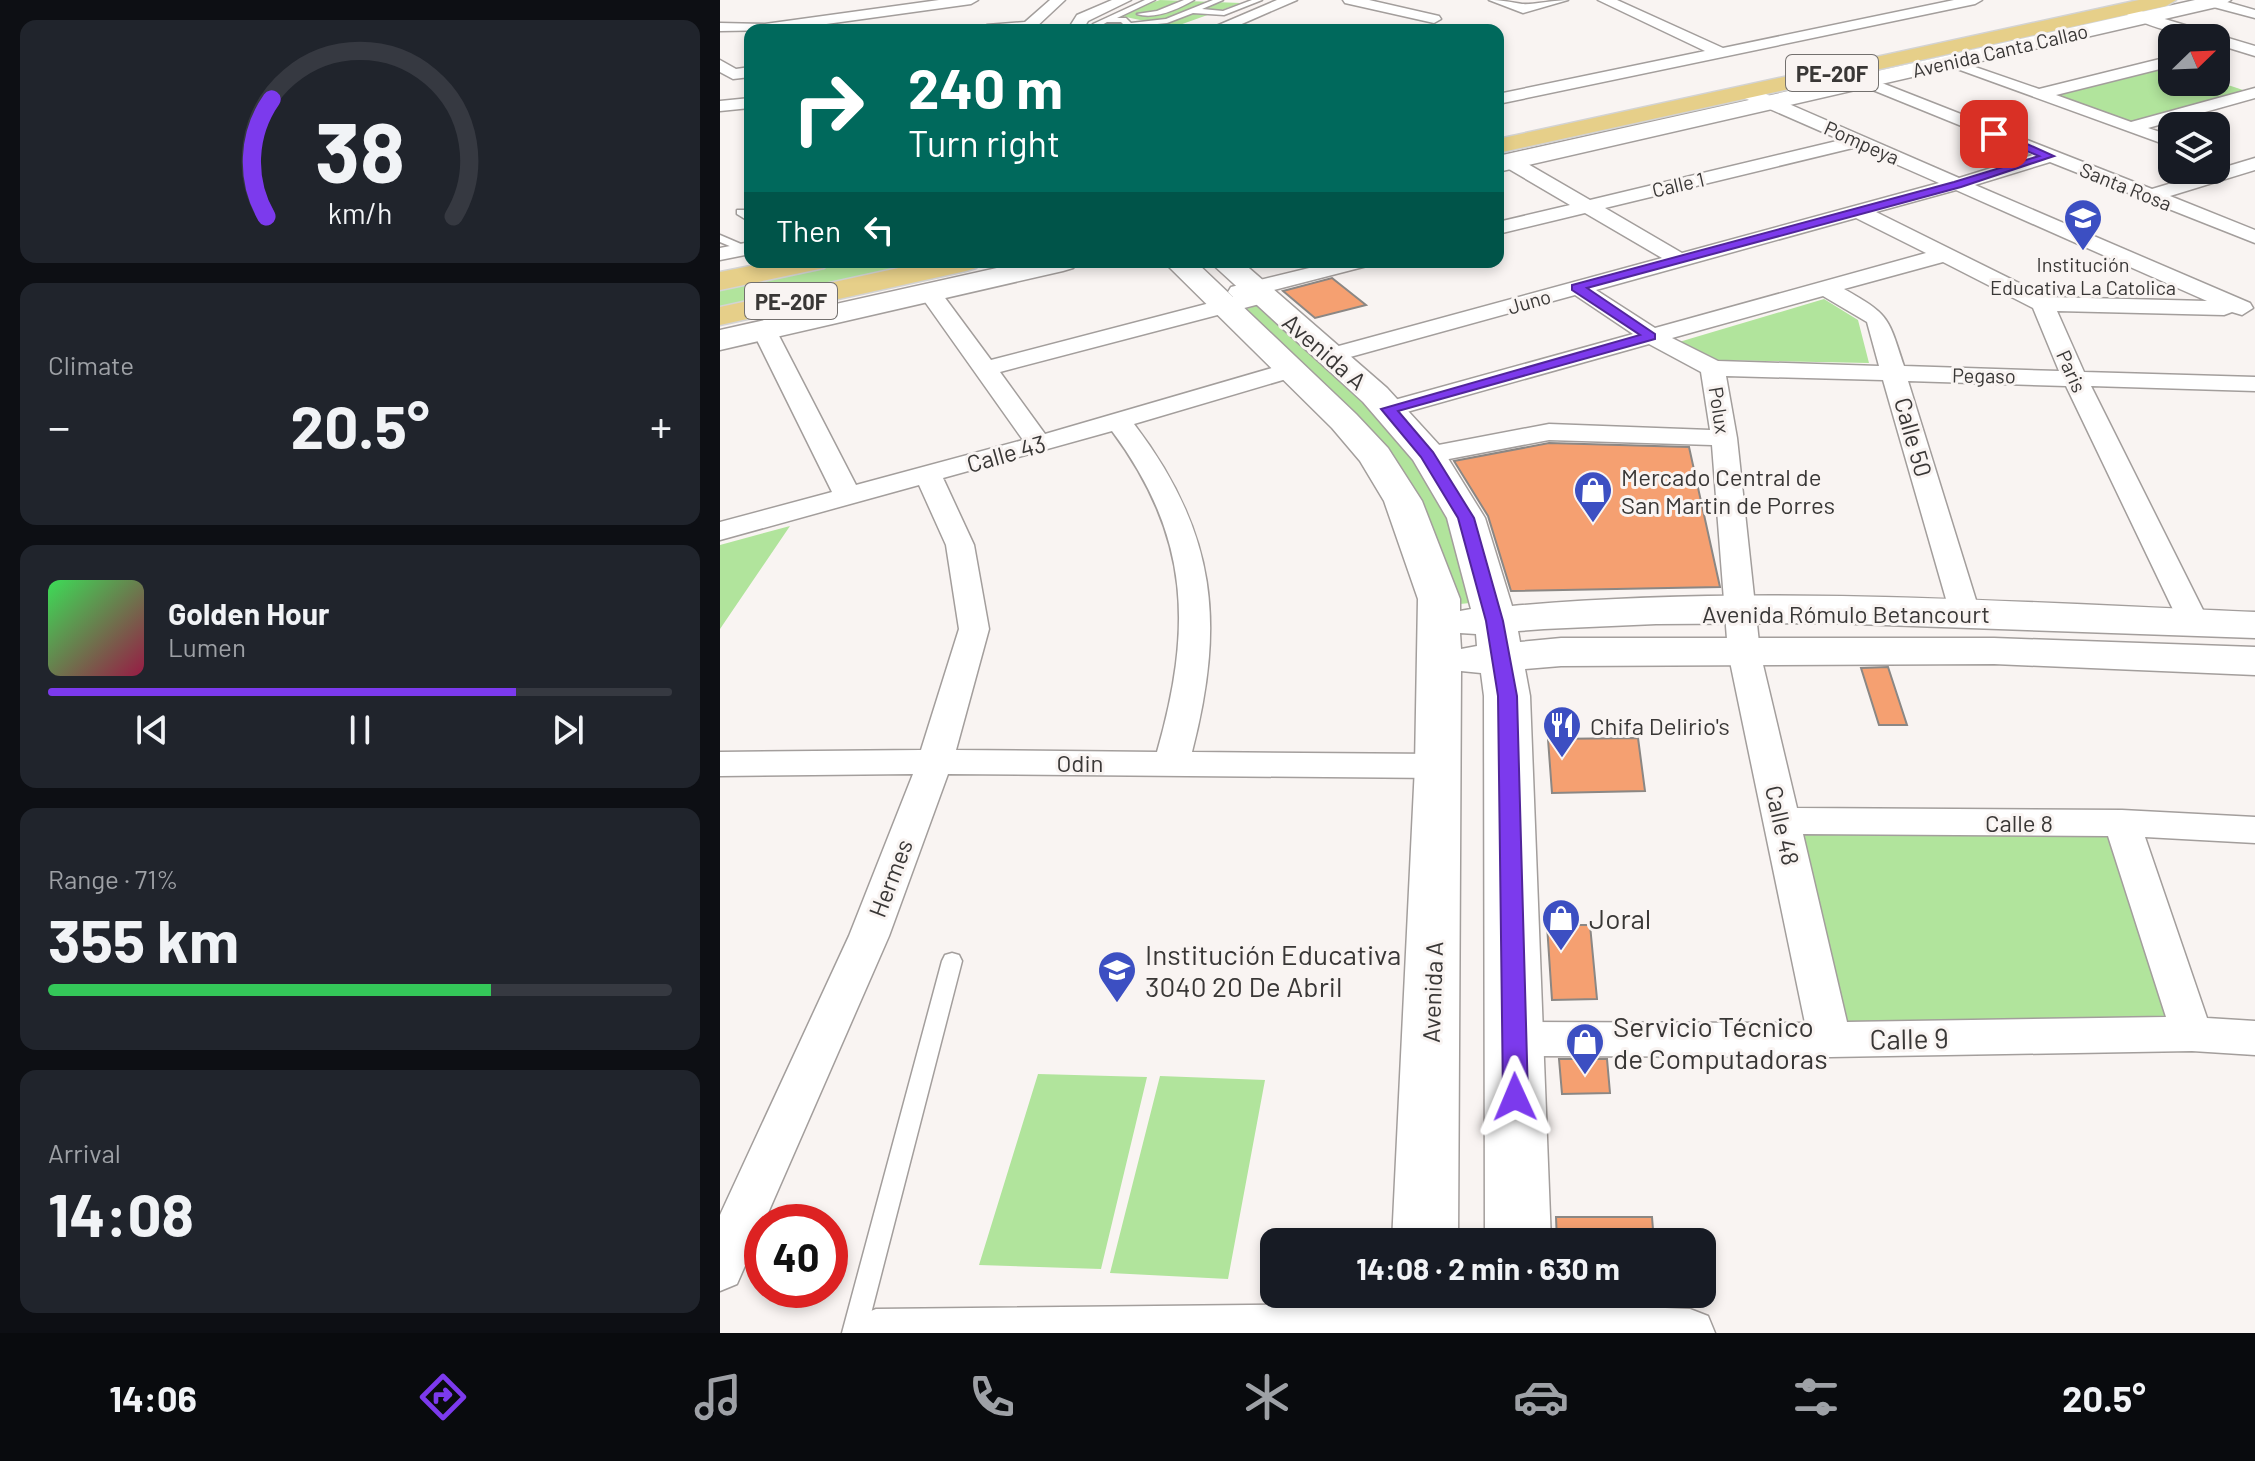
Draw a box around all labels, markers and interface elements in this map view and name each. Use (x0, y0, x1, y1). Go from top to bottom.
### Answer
street label: Avenida Canta Callao (1910, 18, 2090, 82)
north arrow (2158, 24, 2230, 96)
map controls (2158, 24, 2230, 184)
text: 240 m (908, 53, 1063, 120)
road number: PE-20F (1786, 55, 1878, 91)
icon: right (776, 56, 880, 160)
text: 38 (315, 100, 405, 200)
pin (1960, 100, 2028, 168)
icon: arrive (1972, 112, 2016, 156)
button: layers (2158, 112, 2230, 184)
street label: Pompeya (1821, 115, 1903, 169)
text: Turn right (908, 121, 1060, 164)
street label: Santa Rosa (2077, 157, 2175, 215)
street label: Calle 1 (1649, 166, 1707, 202)
text: km/h (328, 195, 392, 230)
school or university icon: Institución Educativa La Catolica (2062, 197, 2104, 252)
icon: left (857, 208, 901, 252)
text: Then (776, 212, 841, 248)
place label: Institución Educativa La Catolica (1990, 252, 2176, 299)
road number: PE-20F (745, 283, 837, 319)
street label: Juno (1505, 283, 1553, 319)
street label: Avenida A (1277, 307, 1373, 395)
street label: Paris (2052, 346, 2092, 396)
text: Climate (48, 349, 134, 380)
street label: Pegaso (1952, 362, 2016, 388)
street label: Polux (1704, 385, 1736, 436)
text: 20.5° (291, 389, 429, 461)
street label: Calle 50 (1889, 394, 1939, 480)
text: − (48, 399, 70, 452)
text: + (650, 399, 672, 452)
street label: Calle 43 (963, 428, 1049, 478)
place label: Mercado Central de San Martin de Porres (1621, 462, 1835, 519)
shop icon: Mercado Central de San Martin de Porres (1572, 469, 1614, 524)
text: Golden Hour (168, 595, 330, 631)
street label: Avenida Rómulo Betancourt (1702, 599, 1990, 628)
text: Lumen (168, 631, 246, 662)
restaurant icon: Chifa Delirio's (1541, 704, 1583, 759)
icon: previous (130, 708, 174, 752)
icon: pause (338, 708, 382, 752)
icon: next (546, 708, 590, 752)
place label: Chifa Delirio's (1590, 711, 1730, 740)
street label: Odin (1056, 748, 1104, 777)
street label: Calle 48 (1760, 782, 1806, 868)
street label: Calle 8 (1985, 808, 2053, 837)
street label: Hermes (862, 835, 918, 921)
text: Range · 71% (48, 863, 178, 894)
shop icon: Joral (1540, 897, 1582, 952)
place label: Joral (1589, 901, 1651, 935)
text: 355 km (48, 903, 239, 975)
place label: Institución Educativa 3040 20 De Abril (1145, 937, 1401, 1003)
street label: Avenida A (1416, 941, 1448, 1043)
school or university icon: Institución Educativa 3040 20 De Abril (1096, 949, 1138, 1004)
place label: Servicio Técnico de Computadoras (1613, 1009, 1828, 1075)
street label: Calle 9 (1869, 1020, 1949, 1056)
shop icon: Servicio Técnico de Computadoras (1564, 1021, 1606, 1076)
position arrow (1473, 1055, 1557, 1139)
text: Arrival (48, 1137, 121, 1168)
text: 14:08 (48, 1177, 194, 1249)
speed limit sign: 40 (744, 1204, 848, 1308)
text: 14:08 · 2 min · 630 m (1356, 1250, 1620, 1286)
icon: directions (415, 1369, 471, 1425)
icon: music (690, 1369, 746, 1425)
icon: phone (964, 1369, 1020, 1425)
icon: climate (1239, 1369, 1295, 1425)
icon: car (1513, 1369, 1569, 1425)
icon: filters (1788, 1369, 1844, 1425)
text: 14:06 (109, 1376, 197, 1419)
text: 20.5° (2062, 1376, 2146, 1419)

